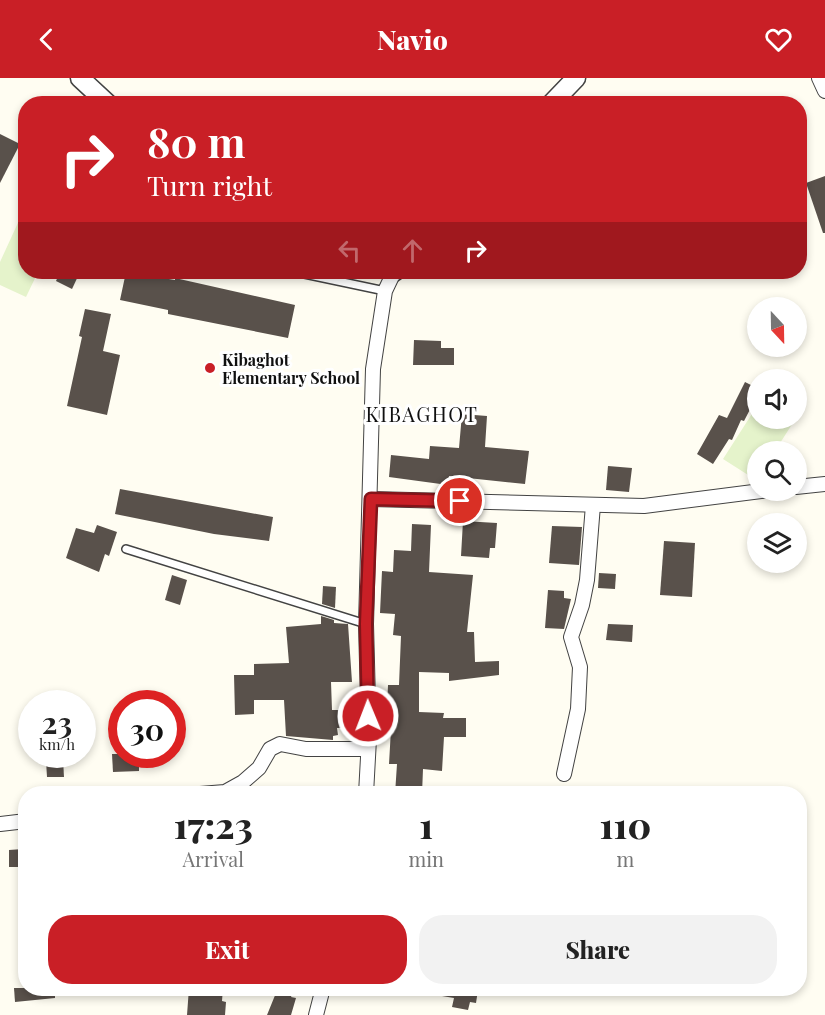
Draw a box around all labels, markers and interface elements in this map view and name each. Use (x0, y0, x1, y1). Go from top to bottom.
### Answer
text: Navio (377, 21, 448, 57)
icon: back (30, 23, 63, 56)
icon: heart (762, 23, 795, 56)
text: 80 m (147, 113, 245, 169)
icon: right (48, 120, 126, 198)
text: Turn right (147, 167, 272, 203)
icon: left (333, 234, 366, 267)
icon: ahead (396, 234, 429, 267)
icon: right (459, 234, 492, 267)
north arrow (747, 297, 807, 357)
map controls (747, 297, 807, 573)
place label: Kibaghot Elementary School (222, 349, 360, 388)
marker: Kibaghot Elementary School (203, 361, 217, 375)
button: sound (747, 369, 807, 429)
district label: KIBAGHOT (366, 400, 478, 427)
button: search (747, 441, 807, 501)
pin (434, 475, 485, 526)
icon: arrive (443, 484, 476, 517)
button: layers (747, 513, 807, 573)
position arrow (336, 684, 400, 748)
speed limit sign: 30 (108, 690, 186, 768)
text: 23 (42, 702, 72, 742)
text: km/h (39, 734, 75, 754)
text: 17:23 (174, 800, 253, 848)
text: 1 (419, 800, 433, 848)
text: 110 (600, 800, 651, 848)
text: Arrival (182, 845, 244, 872)
text: min (408, 845, 444, 872)
text: m (617, 845, 634, 872)
button: Exit (48, 915, 407, 984)
button: Share (419, 915, 777, 984)

